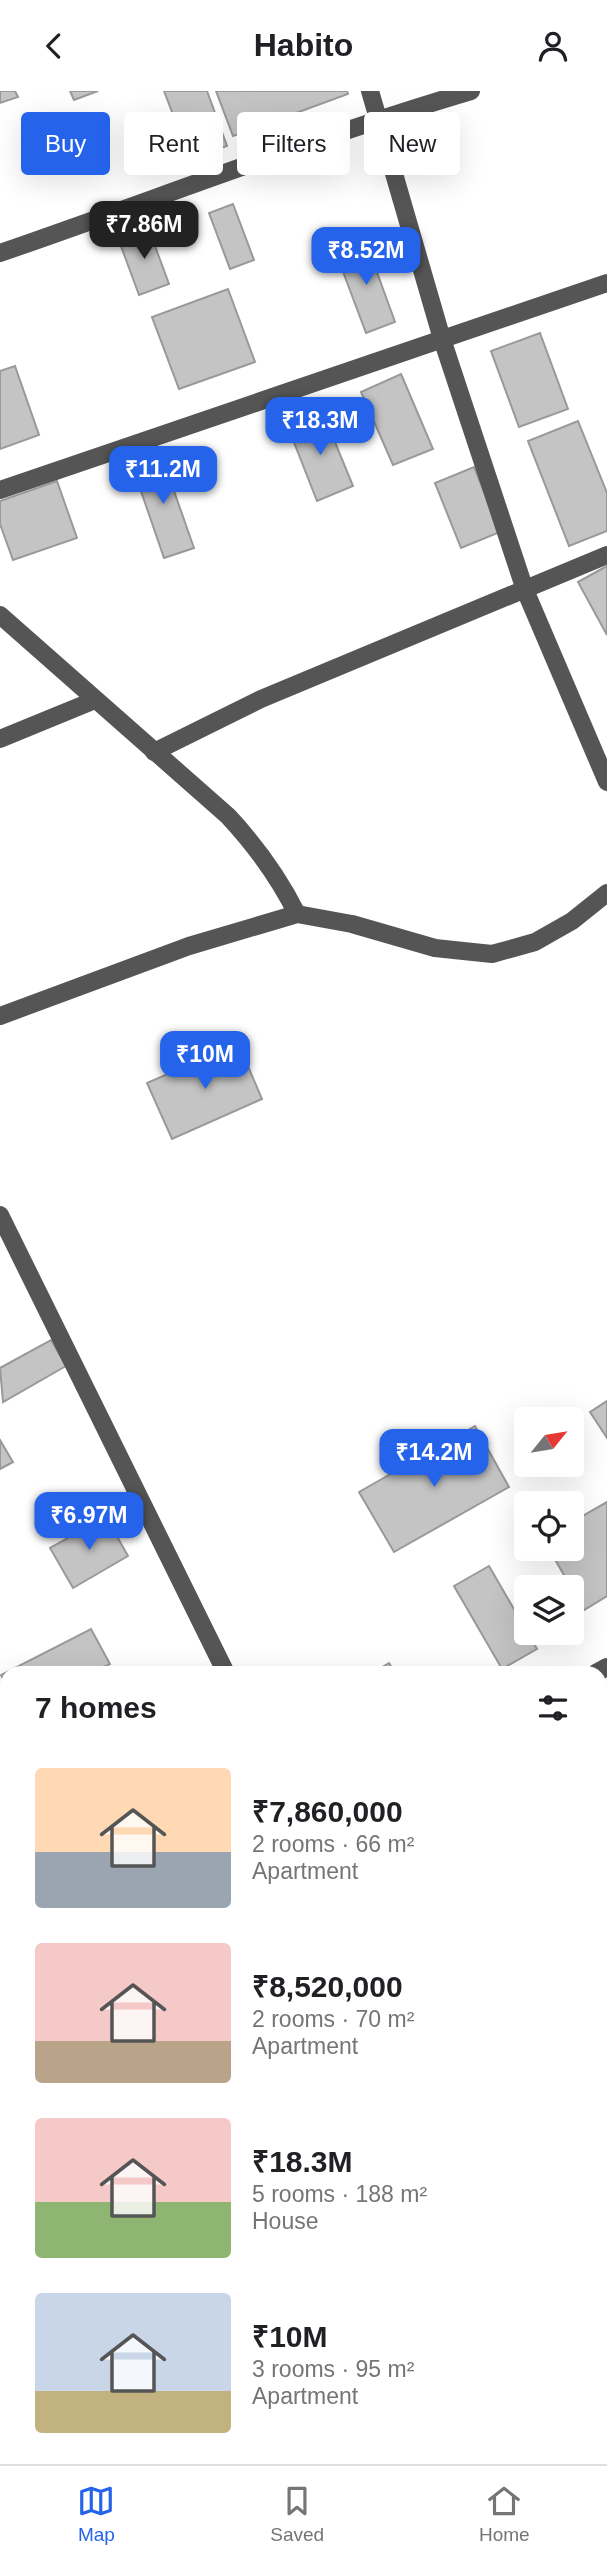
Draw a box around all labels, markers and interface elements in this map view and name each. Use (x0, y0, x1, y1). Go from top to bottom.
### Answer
icon: back (35, 27, 73, 65)
text: Habito (254, 27, 353, 63)
icon: person (534, 27, 572, 65)
chip: Buy (21, 112, 110, 175)
chip: Rent (124, 112, 223, 175)
chip: Filters (237, 112, 350, 175)
chip: New (364, 112, 460, 175)
pin: ₹7.86M (87, 201, 201, 261)
text: ₹7.86M (105, 211, 183, 237)
pin: ₹8.52M (309, 227, 423, 287)
text: ₹8.52M (327, 237, 405, 263)
pin: ₹18.3M (263, 397, 377, 457)
text: ₹18.3M (281, 407, 359, 433)
pin: ₹11.2M (106, 447, 220, 506)
text: ₹11.2M (125, 456, 201, 482)
pin: ₹10M (164, 1031, 246, 1091)
text: ₹10M (176, 1041, 234, 1067)
north arrow (514, 1407, 584, 1477)
map controls (514, 1407, 584, 1645)
pin: ₹14.2M (377, 1429, 491, 1489)
text: ₹14.2M (395, 1439, 473, 1465)
button: locate (514, 1491, 584, 1561)
pin: ₹6.97M (32, 1493, 146, 1552)
text: ₹6.97M (50, 1502, 128, 1528)
button: layers (514, 1575, 584, 1645)
icon: filters (534, 1689, 572, 1727)
text: 7 homes (35, 1691, 157, 1724)
text: ₹7,860,000 (252, 1795, 403, 1828)
icon: home (91, 1796, 175, 1880)
text: 2 rooms · 66 m² (252, 1831, 414, 1857)
text: Apartment (252, 1858, 358, 1884)
text: ₹8,520,000 (252, 1970, 403, 2003)
icon: home (91, 1971, 175, 2055)
text: 2 rooms · 70 m² (252, 2006, 414, 2032)
text: Apartment (252, 2033, 358, 2059)
text: ₹18.3M (252, 2145, 353, 2178)
icon: home (91, 2146, 175, 2230)
text: 5 rooms · 188 m² (252, 2181, 427, 2207)
text: House (252, 2208, 318, 2234)
text: ₹10M (252, 2320, 328, 2353)
icon: home (91, 2321, 175, 2405)
text: 3 rooms · 95 m² (252, 2356, 414, 2382)
text: Apartment (252, 2383, 358, 2409)
tab: Map (77, 2482, 115, 2546)
tab: Saved (270, 2482, 324, 2546)
tab: Home (479, 2482, 530, 2546)

